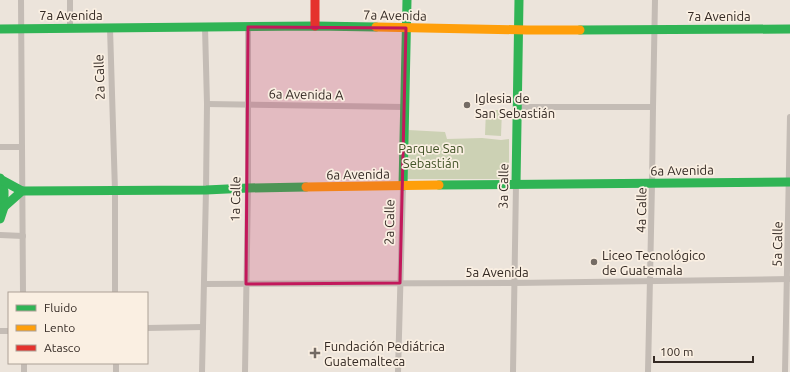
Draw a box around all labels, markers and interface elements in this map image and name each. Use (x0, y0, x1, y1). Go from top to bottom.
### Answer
street label: 7a Avenida (363, 7, 427, 23)
street label: 7a Avenida (39, 8, 103, 22)
street label: 7a Avenida (687, 9, 751, 23)
street label: 2a Calle (91, 54, 107, 100)
street label: 6a Avenida A (268, 86, 344, 102)
place label: Iglesia de San Sebastián (475, 91, 555, 120)
marker: Iglesia de San Sebastián (462, 100, 472, 110)
park label: Parque San Sebastián (398, 141, 464, 170)
street label: 6a Avenida (650, 162, 714, 178)
street label: 3a Calle (496, 163, 510, 209)
street label: 6a Avenida (326, 166, 390, 182)
street label: 1a Calle (228, 176, 242, 222)
street label: 4a Calle (634, 187, 648, 233)
street label: 2a Calle (382, 199, 396, 245)
street label: 5a Calle (770, 221, 784, 267)
place label: Liceo Tecnológico de Guatemala (602, 248, 706, 277)
marker: Liceo Tecnológico de Guatemala (589, 257, 599, 267)
street label: 5a Avenida (465, 265, 529, 279)
legend (8, 292, 148, 364)
text: Fluido (44, 301, 77, 314)
text: Lento (44, 321, 75, 334)
scale bar (654, 338, 753, 364)
place label: Fundación Pediátrica Guatemalteca (324, 339, 445, 368)
text: Atasco (44, 341, 80, 354)
text: 100 m (660, 345, 693, 358)
marker: Fundación Pediátrica Guatemalteca (309, 347, 321, 359)

